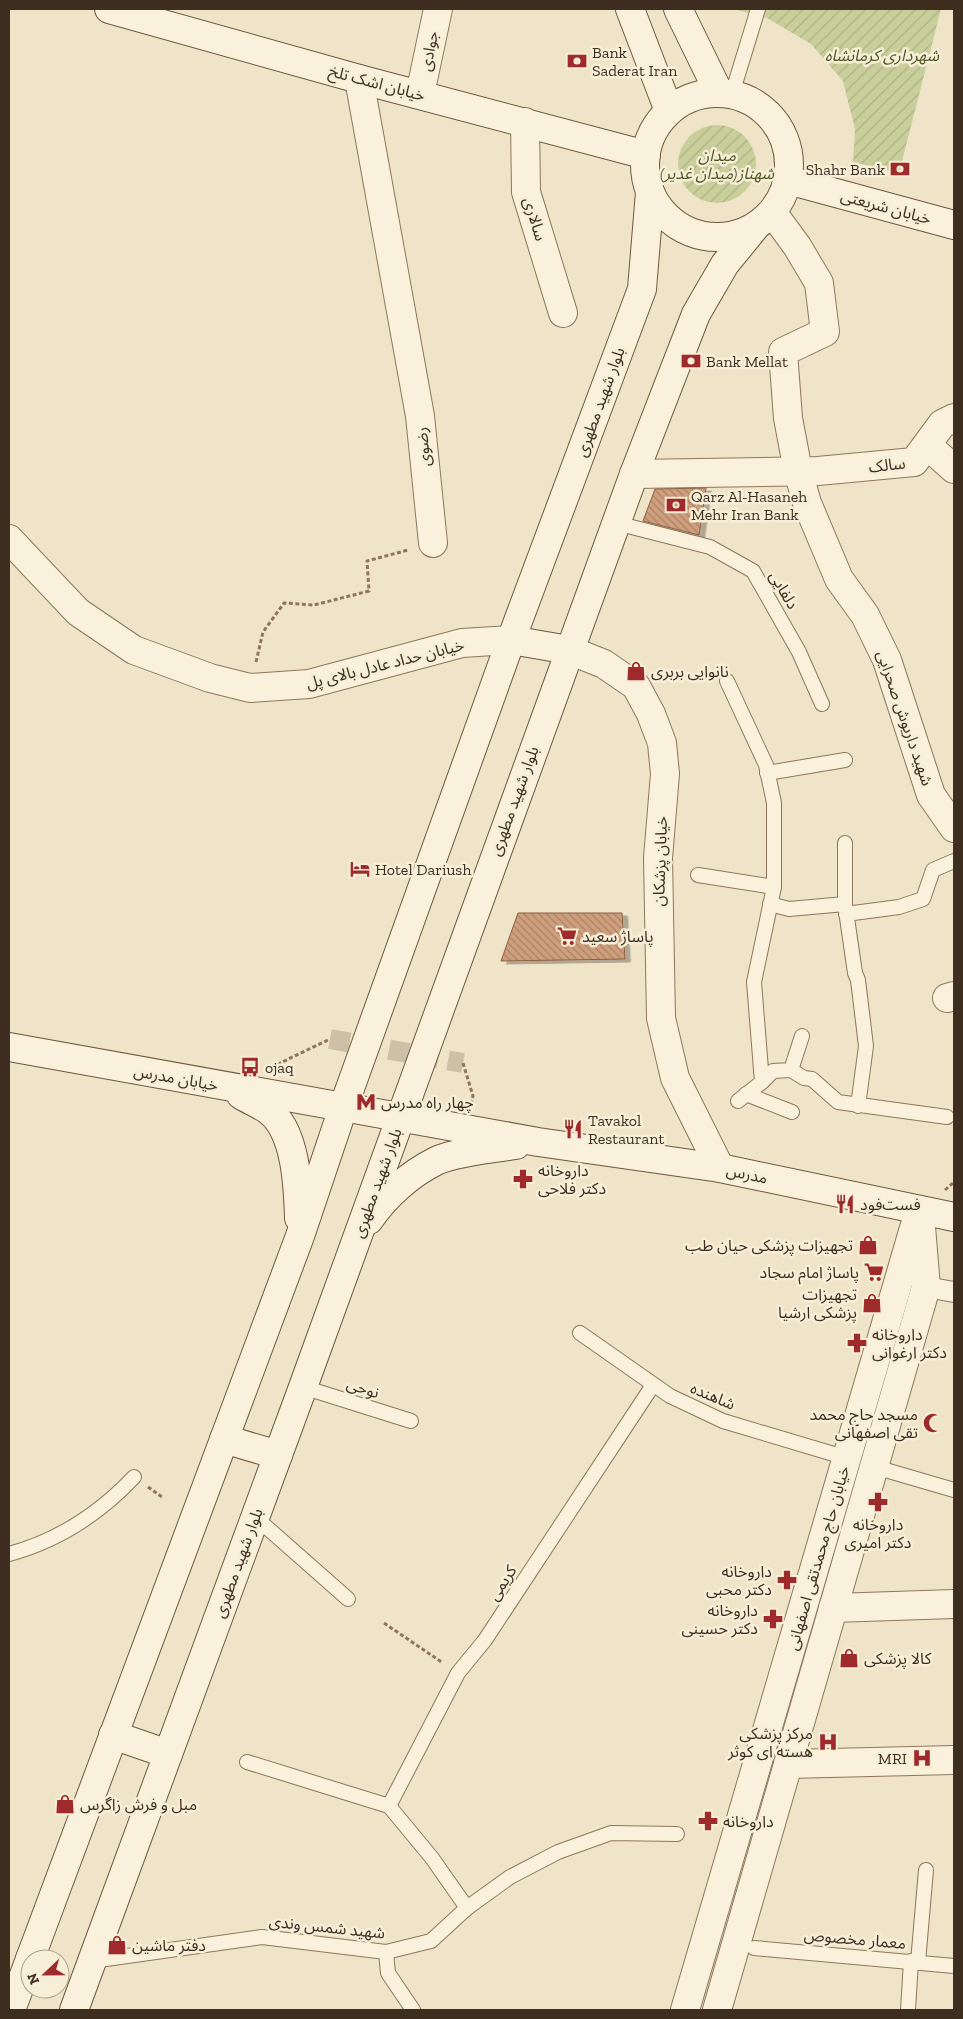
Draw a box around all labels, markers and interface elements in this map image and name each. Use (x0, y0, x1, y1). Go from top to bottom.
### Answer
street label: جوادی (416, 29, 442, 73)
place label: Bank Saderat Iran (592, 43, 678, 80)
park label: شهرداری کرمانشاه (825, 46, 939, 65)
bank icon: Bank Saderat Iran (566, 50, 588, 72)
street label: خیابان اشک تلخ (326, 61, 427, 108)
park label: میدان شهناز(میدان غدیر) (660, 146, 775, 183)
bank icon: Shahr Bank (889, 158, 911, 180)
place label: Shahr Bank (806, 160, 886, 179)
street label: خیابان شریعتی (839, 186, 933, 228)
street label: سالاری (519, 195, 551, 243)
street label: بلوار شهید مطهری (571, 345, 629, 459)
bank icon: Bank Mellat (680, 350, 702, 372)
place label: Bank Mellat (706, 352, 788, 371)
street label: رضوی (411, 426, 435, 468)
street label: سالک (868, 454, 906, 476)
place label: Qarz Al-Hasaneh Mehr Iran Bank (691, 487, 807, 524)
bank icon: Qarz Al-Hasaneh Mehr Iran Bank (665, 494, 687, 516)
street label: دلفایی (766, 568, 802, 612)
street label: خیابان حداد عادل بالای پل (304, 635, 466, 694)
street label: شهید داریوش صحرایی (873, 648, 937, 788)
shop icon: نانوایی بربری (625, 660, 647, 682)
place label: نانوایی بربری (651, 662, 729, 681)
street label: بلوار شهید مطهری (485, 744, 543, 858)
street label: خیابان پزشکان (649, 815, 672, 907)
hotel icon: Hotel Dariush (349, 858, 371, 880)
place label: Hotel Dariush (375, 860, 471, 879)
supermarket icon: پاساژ سعید (556, 925, 578, 947)
place label: پاساژ سعید (582, 927, 654, 947)
bus stop icon: ojaq (239, 1056, 261, 1078)
place label: ojaq (265, 1058, 294, 1077)
street label: خیابان مدرس (132, 1061, 220, 1095)
metro station icon: چهار راه مدرس (355, 1091, 377, 1113)
place label: چهار راه مدرس (381, 1093, 474, 1113)
place label: Tavakol Restaurant (588, 1111, 664, 1148)
restaurant icon: Tavakol Restaurant (562, 1118, 584, 1140)
street label: بلوار شهید مطهری (348, 1126, 406, 1240)
street label: مدرس (725, 1160, 769, 1188)
place label: داروخانه دکتر فلاحی (538, 1161, 606, 1198)
pharmacy icon: داروخانه دکتر فلاحی (512, 1168, 534, 1190)
restaurant icon: فست‌فود (834, 1193, 856, 1215)
place label: فست‌فود (860, 1195, 921, 1214)
shop icon: تجهیزات پزشکی حیان طب (857, 1234, 879, 1256)
place label: تجهیزات پزشکی حیان طب (685, 1236, 853, 1256)
supermarket icon: پاساژ امام سجاد (863, 1261, 885, 1283)
place label: پاساژ امام سجاد (760, 1263, 859, 1285)
place label: تجهیزات پزشکی ارشیا (778, 1285, 857, 1323)
shop icon: تجهیزات پزشکی ارشیا (861, 1292, 883, 1314)
place label: داروخانه دکتر ارغوانی (872, 1325, 947, 1362)
pharmacy icon: داروخانه دکتر ارغوانی (846, 1332, 868, 1354)
street label: نوحی (344, 1374, 382, 1402)
street label: شاهنده (688, 1378, 738, 1414)
place label: مسجد حاج محمد تقی اصفهانی (809, 1405, 918, 1442)
mosque icon: مسجد حاج محمد تقی اصفهانی (922, 1412, 944, 1434)
street label: خیابان حاج محمدتقی اصفهانی (783, 1464, 856, 1653)
pharmacy icon: داروخانه دکتر امیری (867, 1491, 889, 1513)
street label: بلوار شهید مطهری (209, 1506, 267, 1620)
place label: داروخانه دکتر امیری (845, 1515, 911, 1552)
street label: کریمی (484, 1561, 521, 1604)
place label: داروخانه دکتر محبی (706, 1562, 772, 1599)
pharmacy icon: داروخانه دکتر محبی (776, 1569, 798, 1591)
place label: داروخانه دکتر حسینی (682, 1601, 758, 1638)
pharmacy icon: داروخانه دکتر حسینی (762, 1608, 784, 1630)
shop icon: کالا پزشکی (838, 1647, 860, 1669)
place label: کالا پزشکی (864, 1649, 932, 1669)
place label: مرکز پزشکی هسته ای کوثر (727, 1724, 813, 1761)
hospital icon: مرکز پزشکی هسته ای کوثر (817, 1731, 839, 1753)
hospital icon: MRI (911, 1747, 933, 1769)
place label: MRI (878, 1749, 907, 1768)
shop icon: مبل و فرش زاگرس (54, 1793, 76, 1815)
place label: مبل و فرش زاگرس (80, 1795, 197, 1814)
pharmacy icon: داروخانه (697, 1810, 719, 1832)
place label: داروخانه (723, 1812, 774, 1831)
street label: شهید شمس وندی (268, 1911, 386, 1943)
street label: معمار مخصوص (803, 1925, 907, 1953)
shop icon: دفتر ماشین (106, 1934, 128, 1956)
place label: دفتر ماشین (132, 1936, 206, 1955)
north arrow (20, 1949, 70, 1999)
text: N (23, 1970, 43, 1987)

